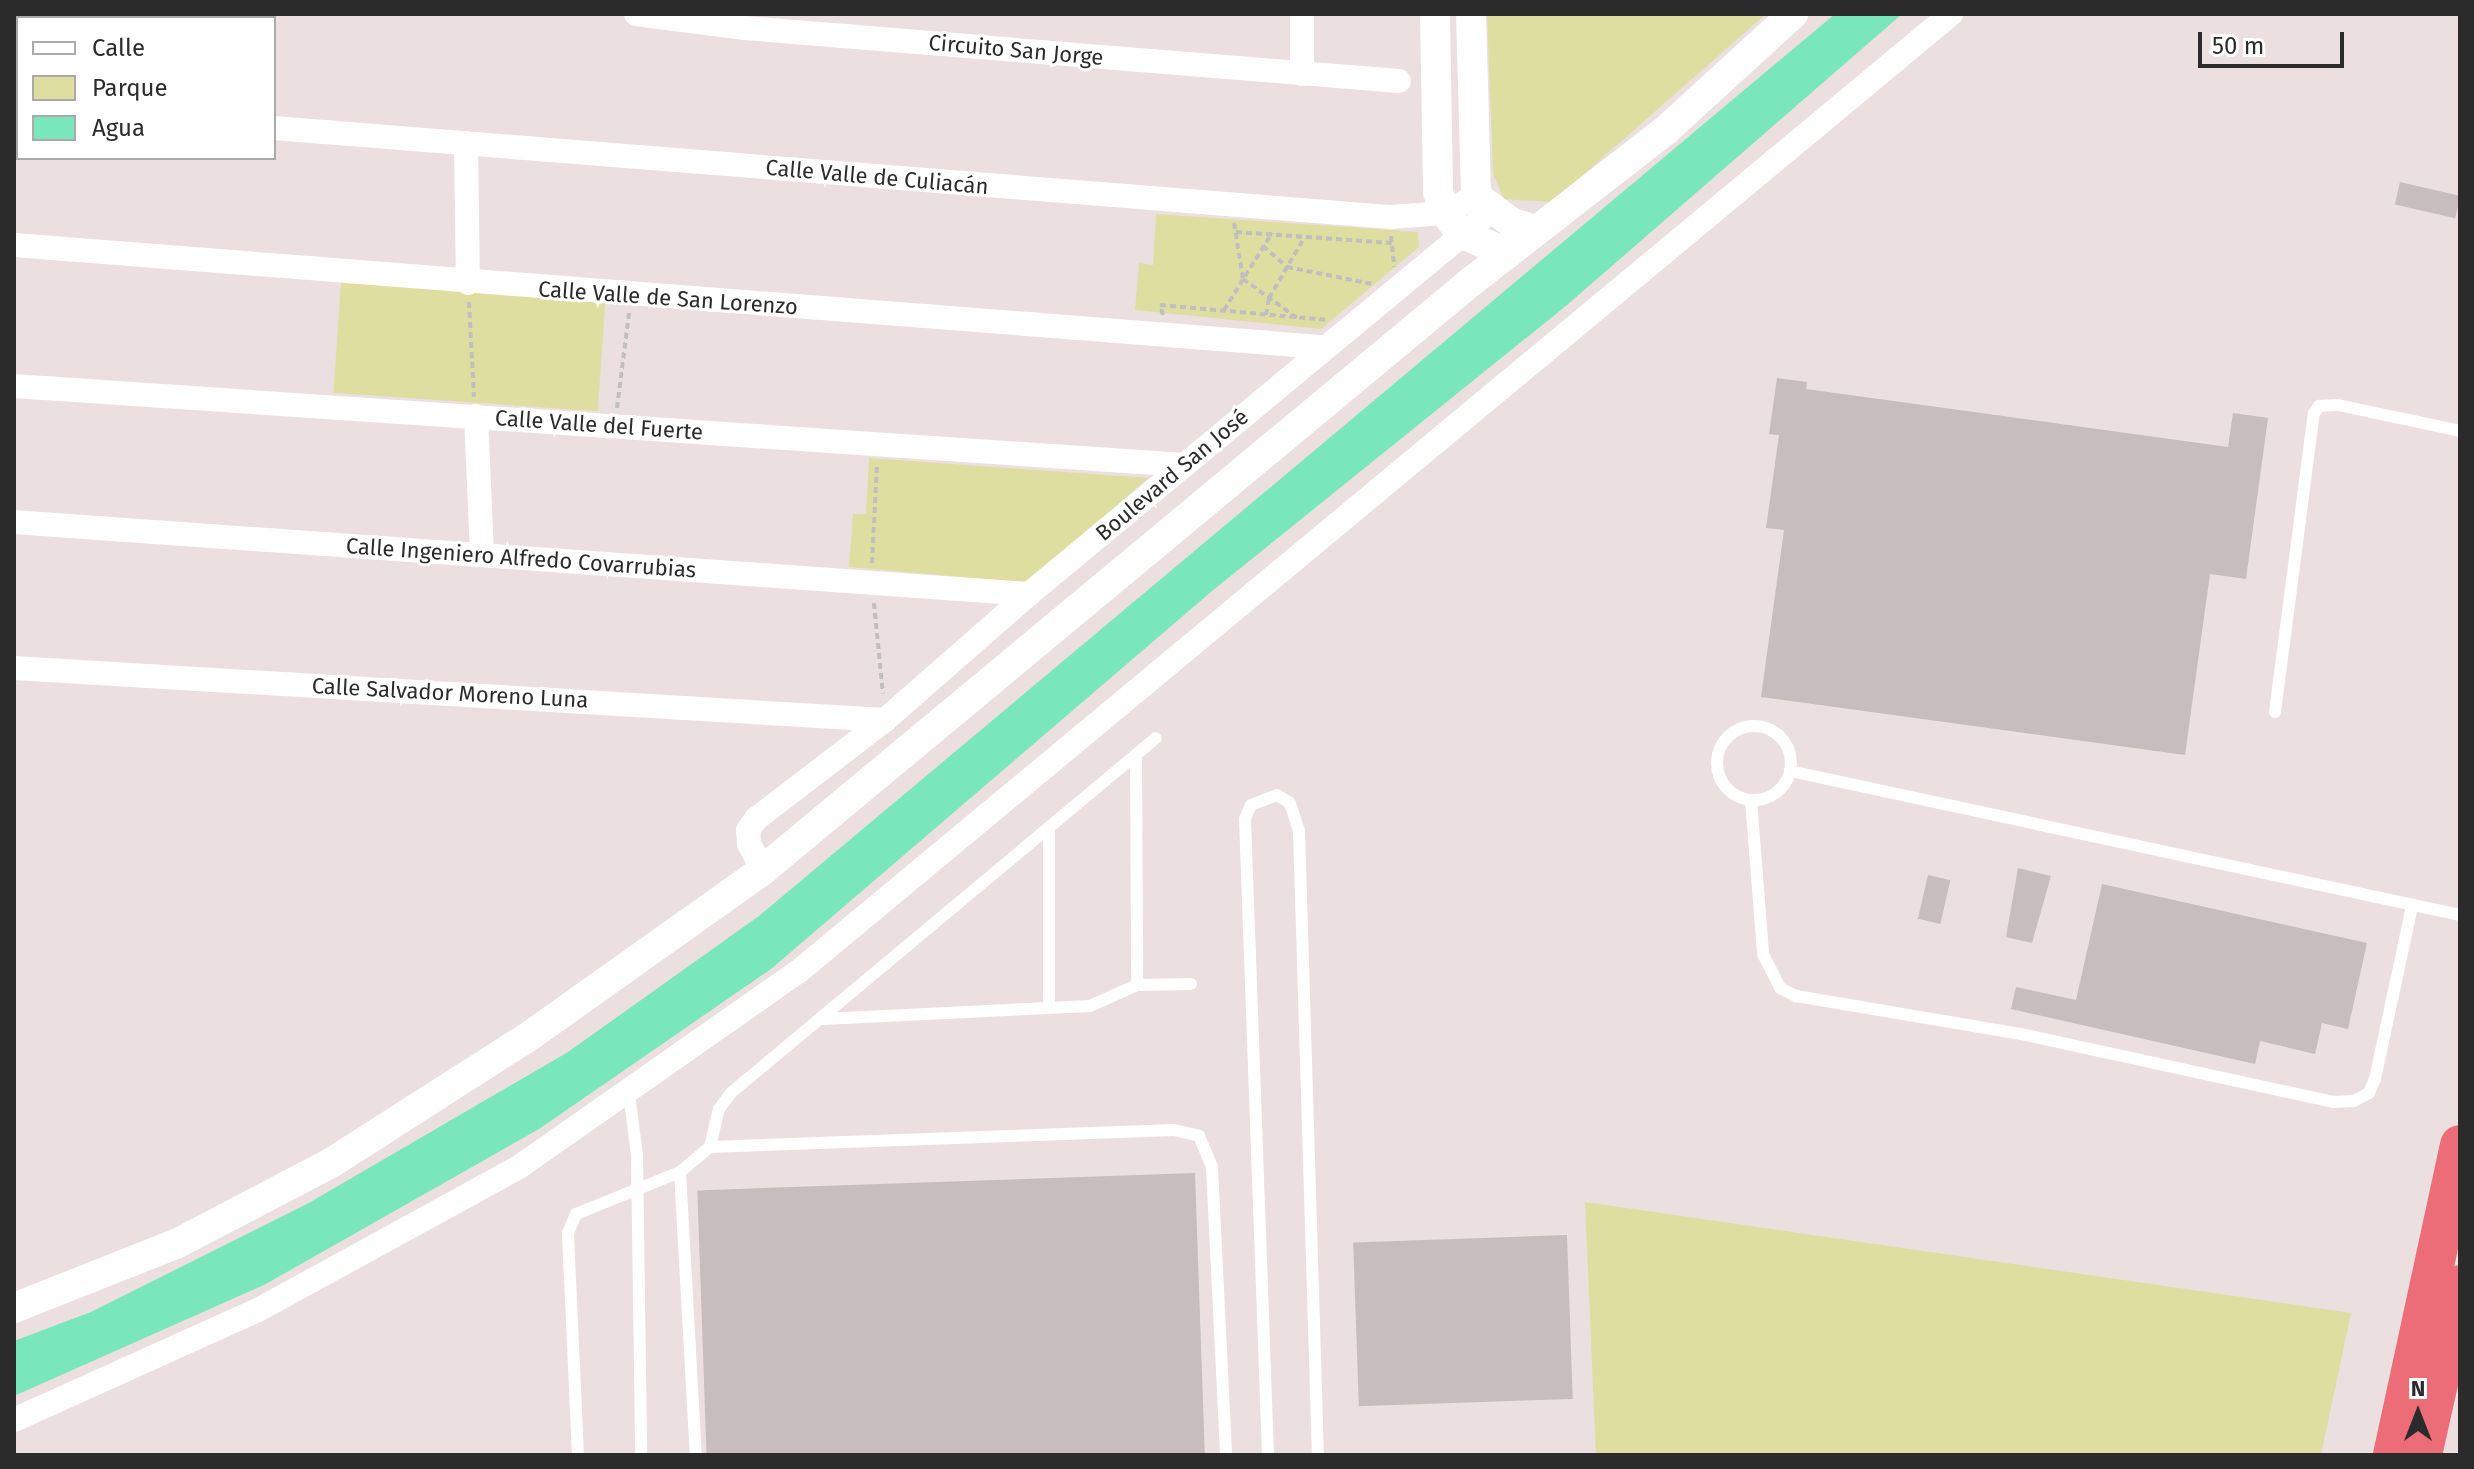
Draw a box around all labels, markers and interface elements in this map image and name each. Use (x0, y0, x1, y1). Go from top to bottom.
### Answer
legend (16, 16, 276, 160)
scale bar (2202, 16, 2348, 66)
street label: Circuito San Jorge (927, 29, 1105, 71)
text: 50 m (2212, 32, 2264, 60)
text: Calle (92, 34, 145, 62)
text: Parque (92, 74, 168, 102)
text: Agua (92, 114, 145, 142)
street label: Calle Valle de Culiacán (764, 154, 990, 200)
street label: Calle Valle de San Lorenzo (537, 276, 799, 320)
street label: Boulevard San José (1090, 403, 1254, 547)
street label: Calle Valle del Fuerte (494, 405, 704, 445)
street label: Calle Ingeniero Alfredo Covarrubias (345, 533, 697, 583)
street label: Calle Salvador Moreno Luna (311, 673, 589, 713)
north arrow (2378, 1373, 2458, 1453)
text: N (2411, 1375, 2425, 1402)

